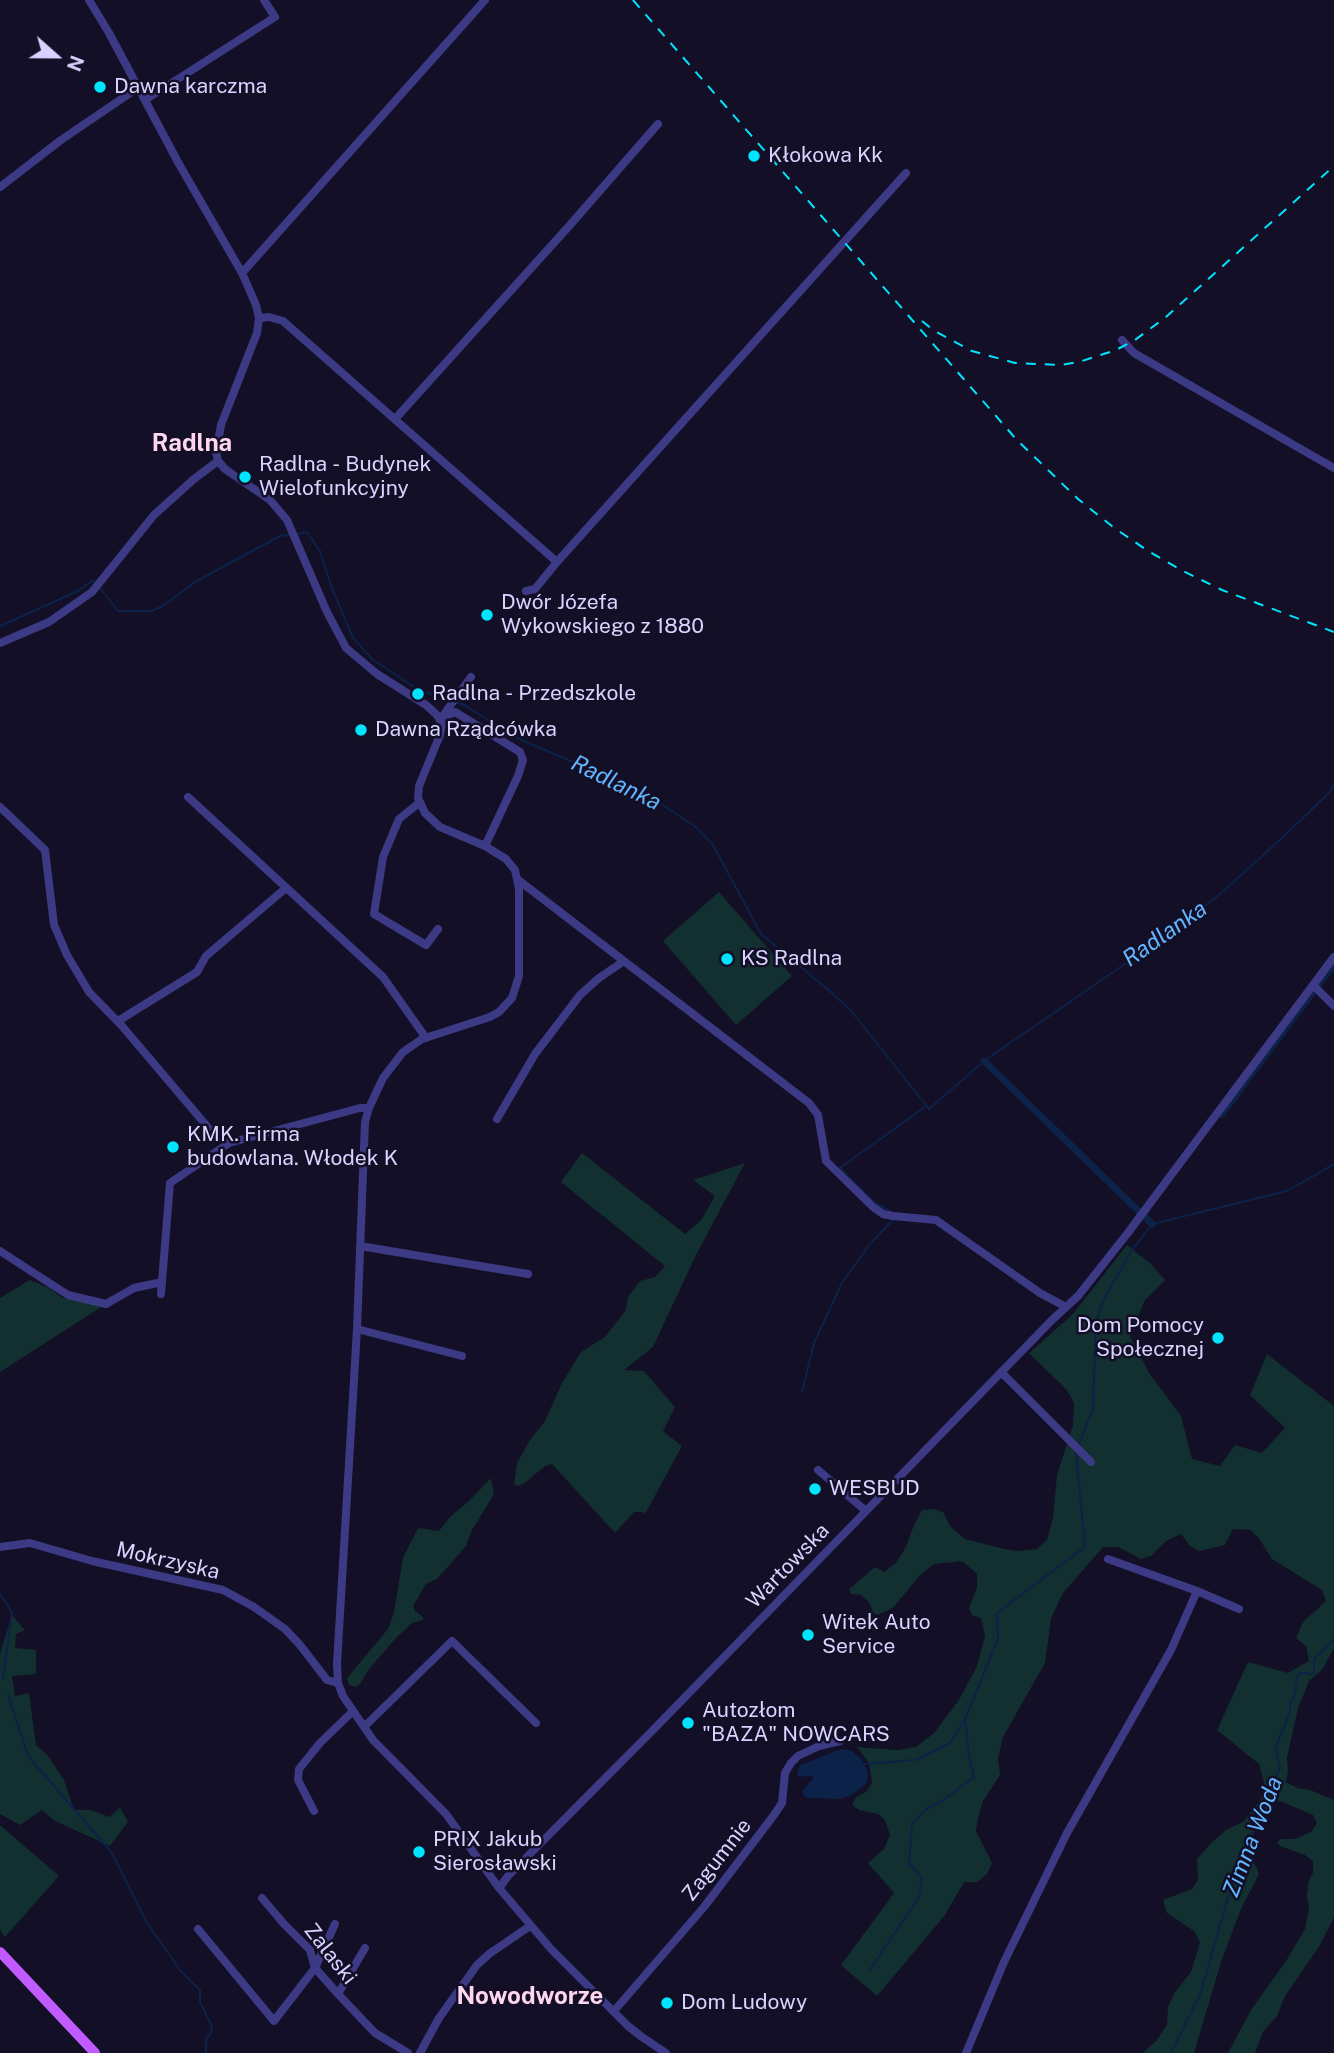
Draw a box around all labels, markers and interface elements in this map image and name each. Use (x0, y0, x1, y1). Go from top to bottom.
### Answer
north arrow (21, 21, 91, 91)
text: N (63, 53, 89, 74)
place label: Dawna karczma (114, 74, 267, 100)
marker: Dawna karczma (92, 79, 108, 95)
place label: Kłokowa Kk (768, 143, 883, 169)
marker: Kłokowa Kk (746, 148, 762, 164)
district label: Radlna (152, 430, 232, 458)
place label: Radlna - Budynek Wielofunkcyjny (259, 452, 431, 502)
marker: Radlna - Budynek Wielofunkcyjny (237, 469, 253, 485)
place label: Dwór Józefa Wykowskiego z 1880 (501, 590, 704, 640)
marker: Dwór Józefa Wykowskiego z 1880 (479, 607, 495, 623)
place label: Radlna - Przedszkole (432, 681, 636, 707)
marker: Radlna - Przedszkole (410, 686, 426, 702)
place label: Dawna Rządcówka (375, 717, 557, 743)
marker: Dawna Rządcówka (353, 722, 369, 738)
water label: Radlanka (567, 749, 665, 817)
water label: Radlanka (1118, 895, 1212, 973)
place label: KS Radlna (741, 946, 842, 972)
marker: KS Radlna (719, 951, 735, 967)
place label: KMK. Firma budowlana. Włodek K (187, 1122, 398, 1172)
marker: KMK. Firma budowlana. Włodek K (165, 1139, 181, 1155)
place label: Dom Pomocy Społecznej (1077, 1313, 1204, 1363)
marker: Dom Pomocy Społecznej (1210, 1330, 1226, 1346)
place label: WESBUD (829, 1476, 919, 1502)
marker: WESBUD (807, 1481, 823, 1497)
street label: Wartowska (741, 1518, 835, 1614)
street label: Mokrzyska (114, 1537, 222, 1585)
place label: Witek Auto Service (822, 1610, 931, 1660)
marker: Witek Auto Service (800, 1627, 816, 1643)
place label: Autozłom "BAZA" NOWCARS (702, 1698, 890, 1748)
marker: Autozłom "BAZA" NOWCARS (680, 1715, 696, 1731)
water label: Zimna Woda (1217, 1773, 1289, 1901)
street label: Zagumnie (677, 1814, 757, 1906)
place label: PRIX Jakub Sierosławski (433, 1827, 557, 1877)
marker: PRIX Jakub Sierosławski (411, 1844, 427, 1860)
street label: Zalaski (298, 1918, 362, 1990)
district label: Nowodworze (457, 1983, 603, 2011)
place label: Dom Ludowy (681, 1990, 807, 2016)
marker: Dom Ludowy (659, 1995, 675, 2011)

